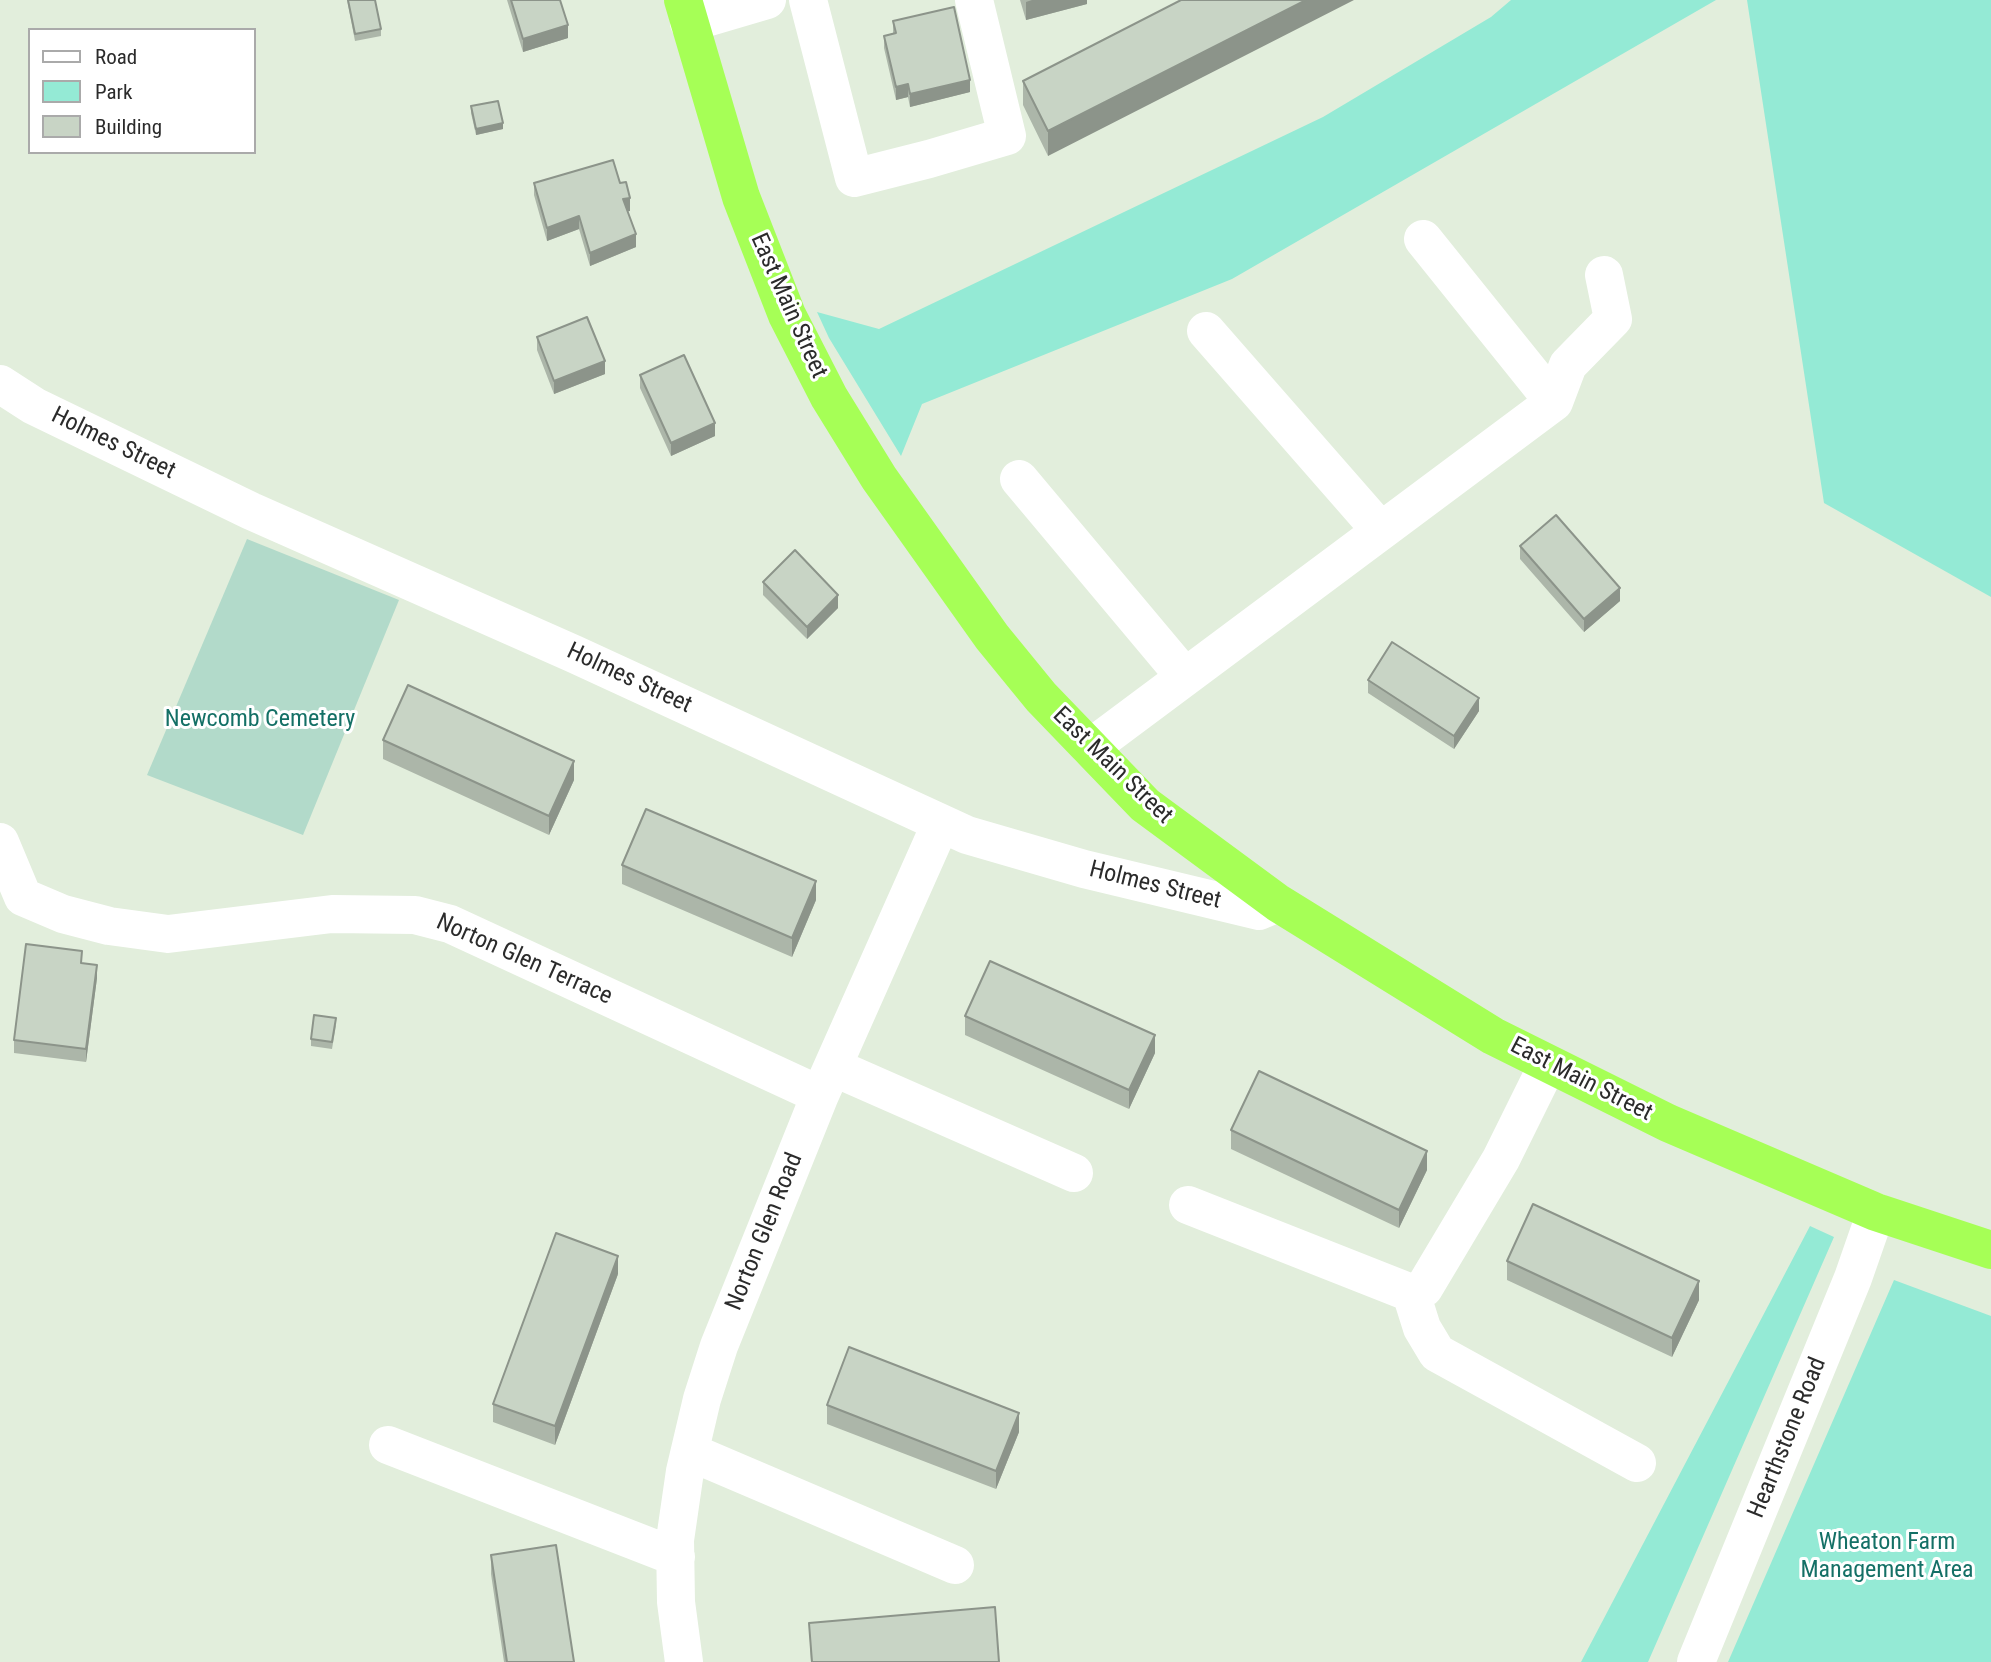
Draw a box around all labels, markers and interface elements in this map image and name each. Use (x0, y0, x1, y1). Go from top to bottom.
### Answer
legend (28, 28, 256, 154)
text: Road (95, 45, 137, 69)
text: Park (95, 80, 132, 104)
text: Building (95, 115, 162, 139)
street label: East Main Street (743, 229, 833, 383)
street label: Holmes Street (46, 402, 180, 486)
street label: Holmes Street (562, 638, 696, 720)
street label: East Main Street (1046, 702, 1178, 830)
park label: Newcomb Cemetery (165, 706, 355, 734)
street label: Holmes Street (1086, 856, 1224, 916)
street label: Norton Glen Terrace (432, 908, 616, 1012)
street label: East Main Street (1505, 1032, 1657, 1128)
street label: Norton Glen Road (720, 1149, 810, 1315)
street label: Hearthstone Road (1743, 1353, 1833, 1523)
park label: Wheaton Farm Management Area (1800, 1529, 1974, 1585)

